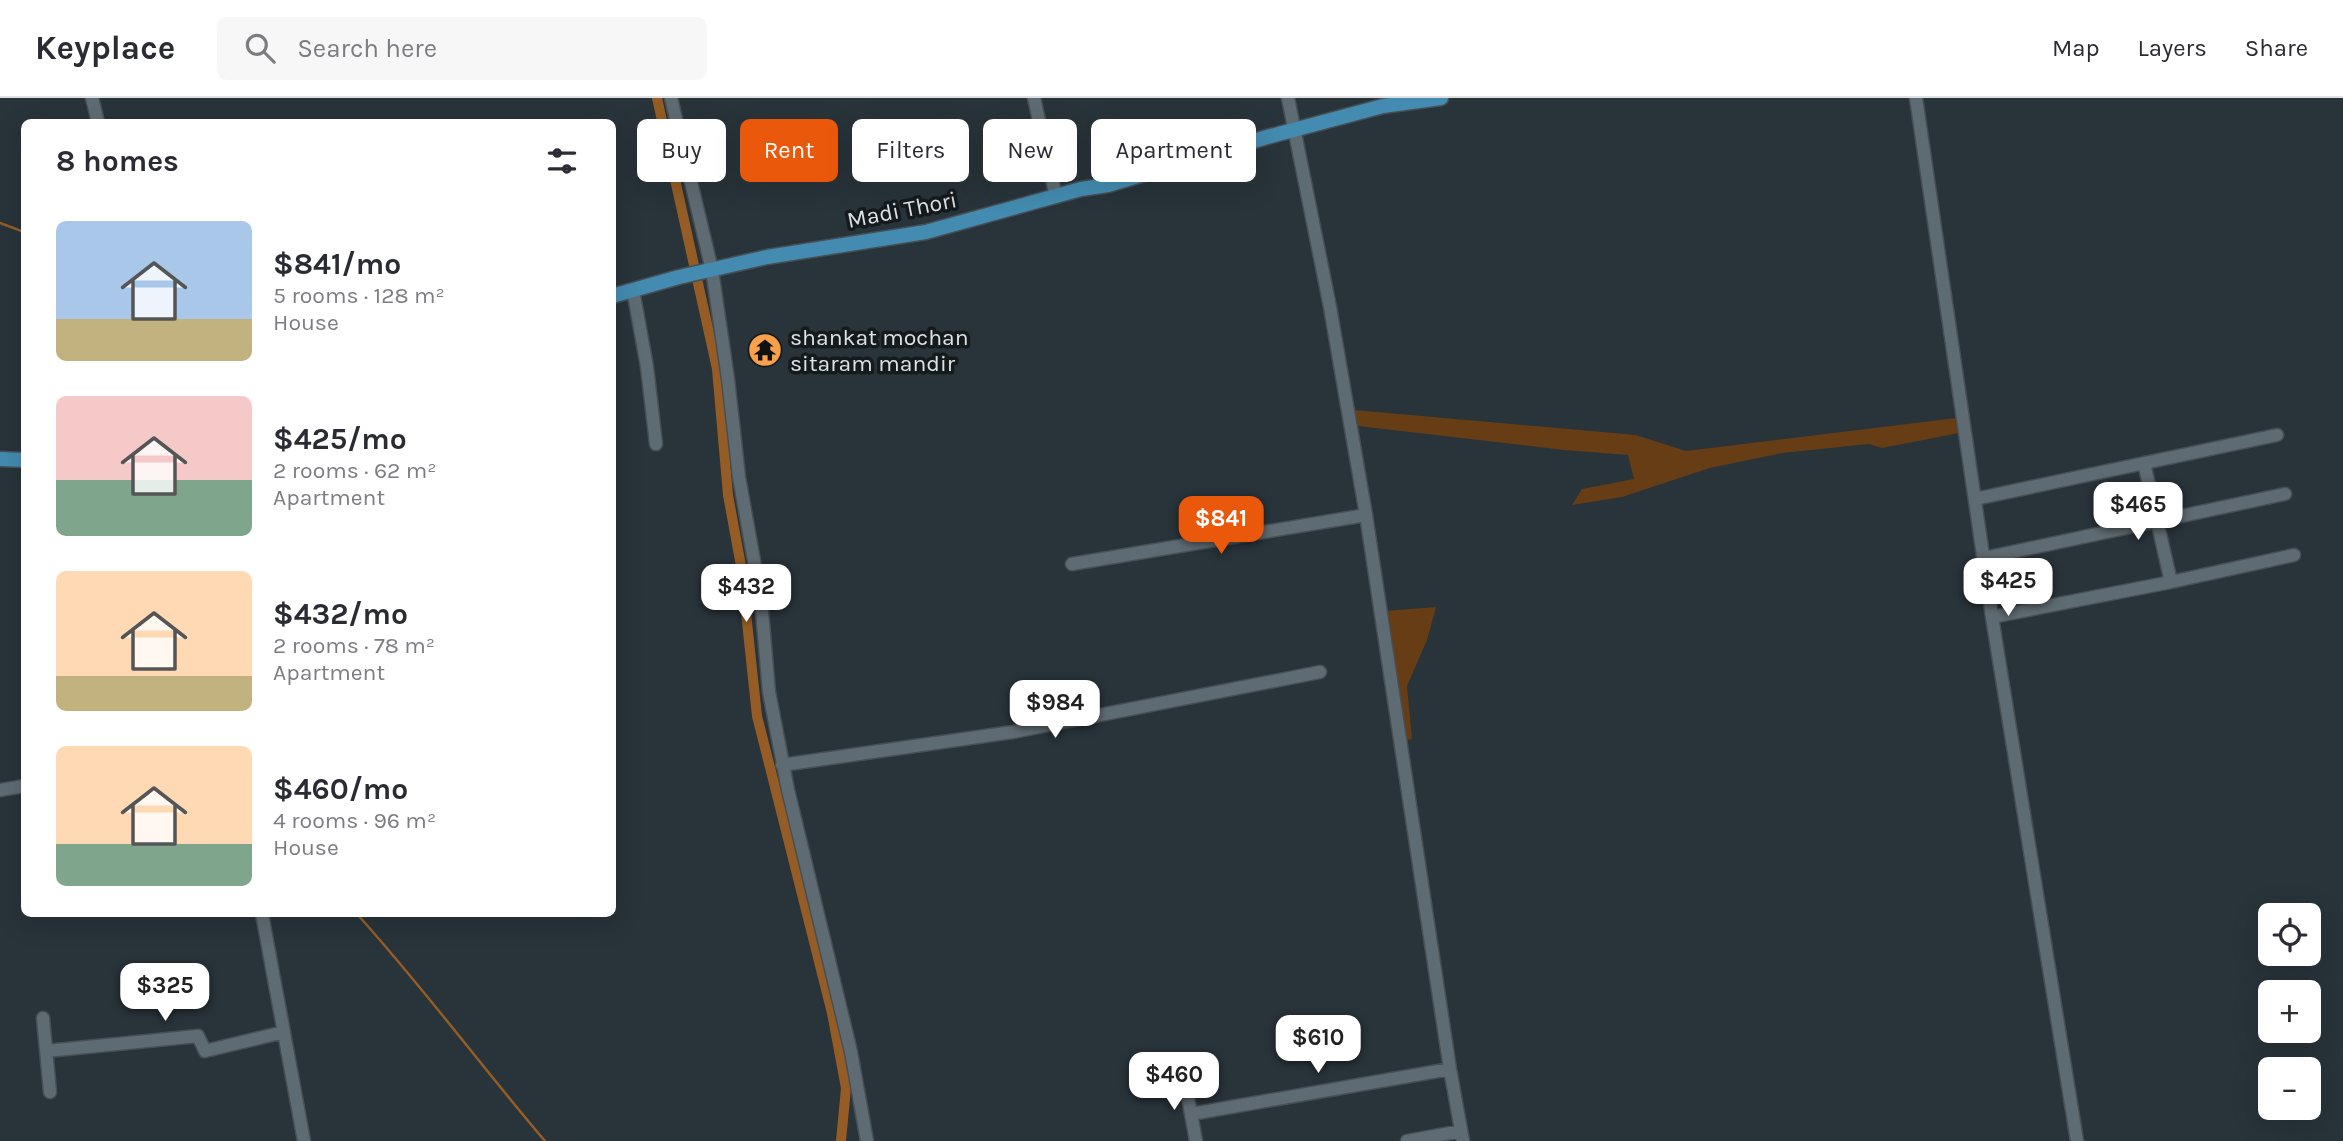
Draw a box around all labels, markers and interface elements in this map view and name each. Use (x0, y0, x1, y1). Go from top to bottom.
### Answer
search box (217, 17, 707, 80)
text: Keyplace (35, 29, 175, 67)
icon: search (241, 29, 279, 67)
text: Search here (297, 33, 437, 64)
text: Map (2052, 34, 2100, 62)
text: Layers (2138, 34, 2207, 62)
text: Share (2245, 34, 2308, 62)
chip: Buy (637, 119, 726, 182)
chip: Rent (740, 119, 838, 182)
chip: Filters (852, 119, 969, 182)
chip: New (983, 119, 1077, 182)
chip: Apartment (1091, 119, 1256, 182)
icon: filters (543, 142, 581, 180)
text: 8 homes (56, 143, 179, 179)
street label: Madi Thori (845, 186, 959, 234)
text: $841/mo (273, 246, 401, 282)
icon: home (112, 249, 196, 333)
text: 5 rooms · 128 m² (273, 282, 445, 309)
text: House (273, 309, 339, 336)
place label: shankat mochan sitaram mandir (790, 324, 969, 377)
temple icon: shankat mochan sitaram mandir (746, 331, 784, 369)
text: $425/mo (273, 421, 407, 457)
icon: home (112, 424, 196, 508)
text: 2 rooms · 62 m² (273, 457, 437, 484)
pin: $465 (2097, 482, 2179, 542)
text: Apartment (273, 484, 385, 511)
text: $465 (2110, 491, 2166, 518)
pin: $841 (1180, 496, 1262, 556)
text: $841 (1195, 505, 1247, 532)
pin: $425 (1967, 559, 2049, 618)
pin: $432 (705, 564, 787, 624)
text: $425 (1980, 567, 2036, 594)
text: $432 (717, 573, 775, 600)
text: $432/mo (273, 596, 408, 632)
icon: home (112, 599, 196, 683)
text: 2 rooms · 78 m² (273, 632, 435, 659)
text: Apartment (273, 659, 385, 686)
pin: $984 (1014, 680, 1096, 740)
text: $984 (1026, 689, 1084, 716)
text: $460/mo (273, 771, 408, 807)
icon: home (112, 774, 196, 858)
text: 4 rooms · 96 m² (273, 807, 436, 834)
text: House (273, 834, 339, 861)
map controls (2258, 903, 2321, 1120)
button: locate (2258, 903, 2321, 966)
pin: $325 (124, 964, 206, 1023)
text: $325 (136, 972, 194, 999)
button: + (2258, 980, 2321, 1043)
pin: $610 (1277, 1016, 1359, 1075)
text: $610 (1292, 1024, 1344, 1051)
pin: $460 (1133, 1052, 1215, 1112)
button: − (2258, 1057, 2321, 1120)
text: $460 (1145, 1061, 1203, 1088)

